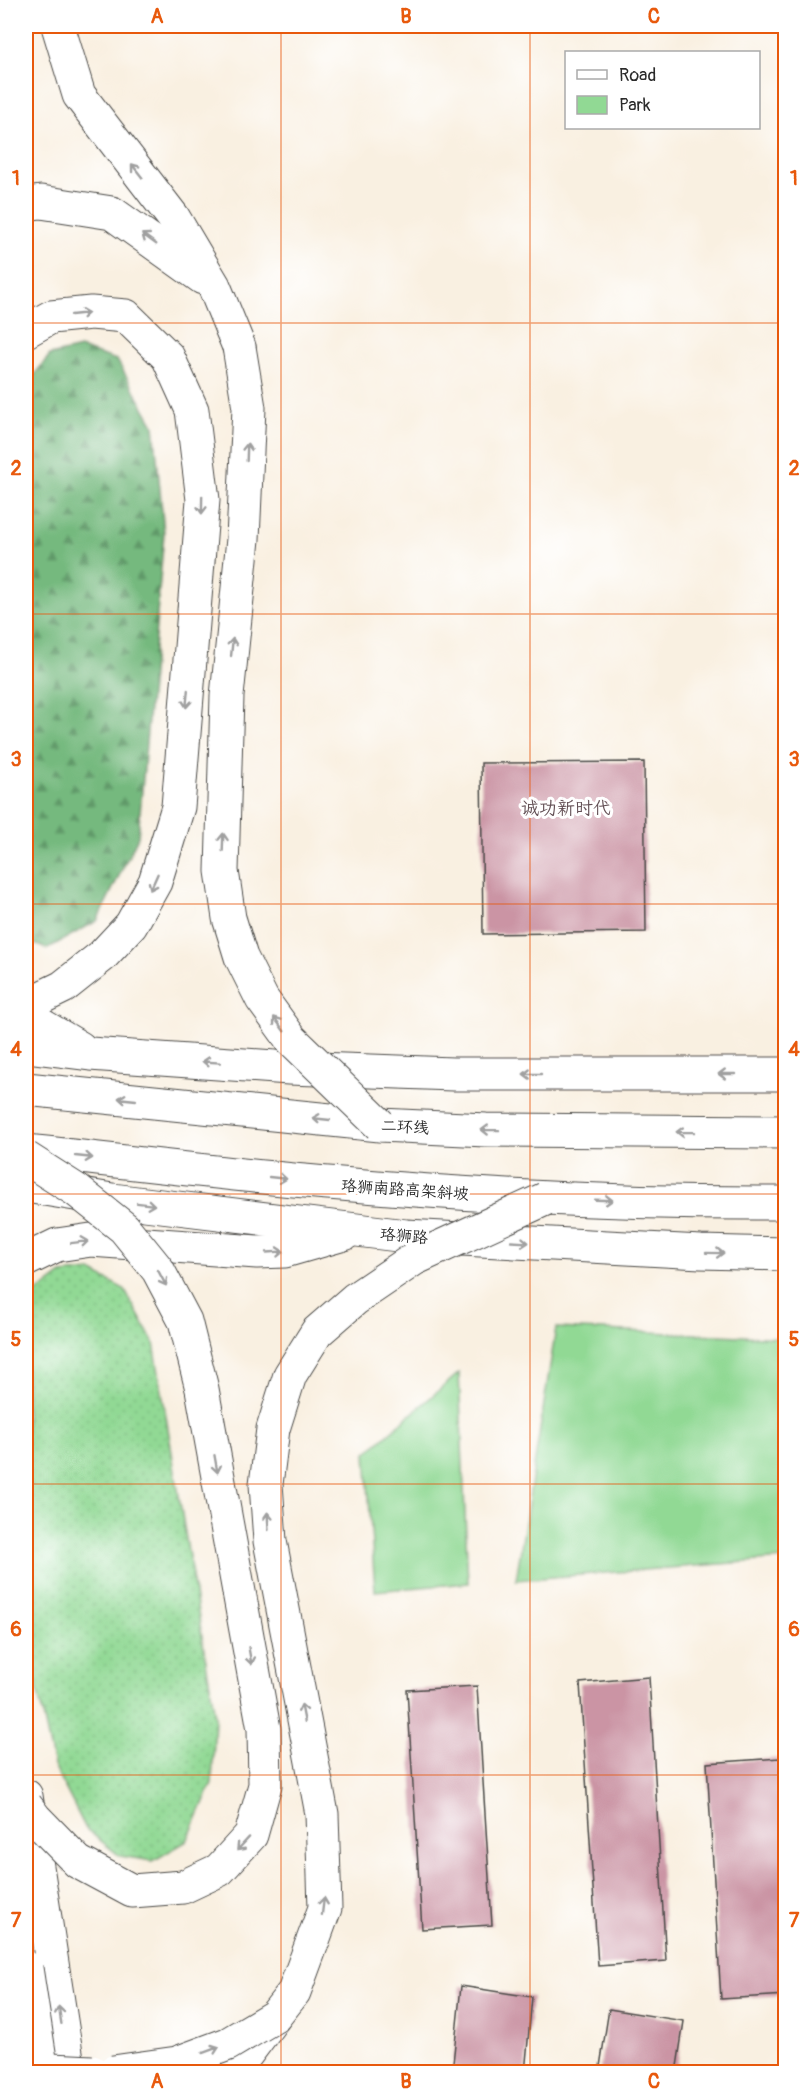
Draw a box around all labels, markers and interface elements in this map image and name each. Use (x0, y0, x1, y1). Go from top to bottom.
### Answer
text: A (151, 4, 164, 29)
text: B (400, 4, 412, 29)
text: C (648, 4, 660, 29)
legend (565, 51, 760, 129)
text: Road (619, 64, 656, 87)
text: Park (619, 94, 651, 117)
one-way arrow (130, 163, 143, 179)
text: 1 (12, 166, 20, 191)
text: 1 (790, 166, 798, 191)
one-way arrow (142, 233, 158, 245)
one-way arrow (70, 308, 90, 319)
one-way arrow (241, 443, 252, 463)
text: 2 (10, 456, 22, 481)
text: 2 (788, 456, 800, 481)
one-way arrow (196, 494, 208, 514)
one-way arrow (227, 637, 238, 657)
one-way arrow (181, 689, 192, 709)
text: 3 (10, 747, 22, 772)
text: 3 (788, 747, 800, 772)
district label: 诚功新时代 (521, 797, 611, 820)
one-way arrow (217, 832, 229, 852)
one-way arrow (147, 873, 159, 891)
one-way arrow (273, 1016, 286, 1032)
text: 4 (10, 1037, 22, 1062)
text: 4 (788, 1037, 800, 1062)
one-way arrow (202, 1056, 222, 1067)
one-way arrow (523, 1068, 543, 1080)
one-way arrow (718, 1068, 738, 1080)
one-way arrow (118, 1093, 138, 1104)
one-way arrow (312, 1113, 332, 1124)
street label: 二环线 (380, 1116, 429, 1138)
one-way arrow (481, 1124, 501, 1136)
one-way arrow (676, 1126, 696, 1138)
one-way arrow (73, 1152, 93, 1163)
one-way arrow (267, 1173, 287, 1184)
street label: 珞狮南路高架斜坡 (340, 1176, 469, 1204)
one-way arrow (593, 1195, 613, 1206)
one-way arrow (135, 1199, 155, 1210)
street label: 珞狮路 (379, 1224, 429, 1248)
one-way arrow (70, 1236, 90, 1247)
one-way arrow (510, 1237, 530, 1248)
one-way arrow (264, 1246, 284, 1257)
one-way arrow (705, 1247, 725, 1258)
one-way arrow (156, 1269, 168, 1286)
text: 5 (11, 1327, 22, 1352)
text: 5 (789, 1327, 800, 1352)
one-way arrow (210, 1454, 221, 1473)
one-way arrow (263, 1512, 274, 1532)
text: 6 (10, 1617, 22, 1642)
text: 6 (788, 1617, 800, 1642)
one-way arrow (245, 1646, 256, 1665)
one-way arrow (297, 1704, 308, 1723)
one-way arrow (236, 1837, 250, 1852)
one-way arrow (318, 1896, 329, 1916)
text: 7 (11, 1908, 22, 1933)
text: 7 (789, 1908, 800, 1933)
one-way arrow (55, 2005, 66, 2025)
one-way arrow (201, 2044, 220, 2055)
text: A (151, 2069, 164, 2094)
text: B (400, 2069, 412, 2094)
text: C (648, 2069, 660, 2094)

